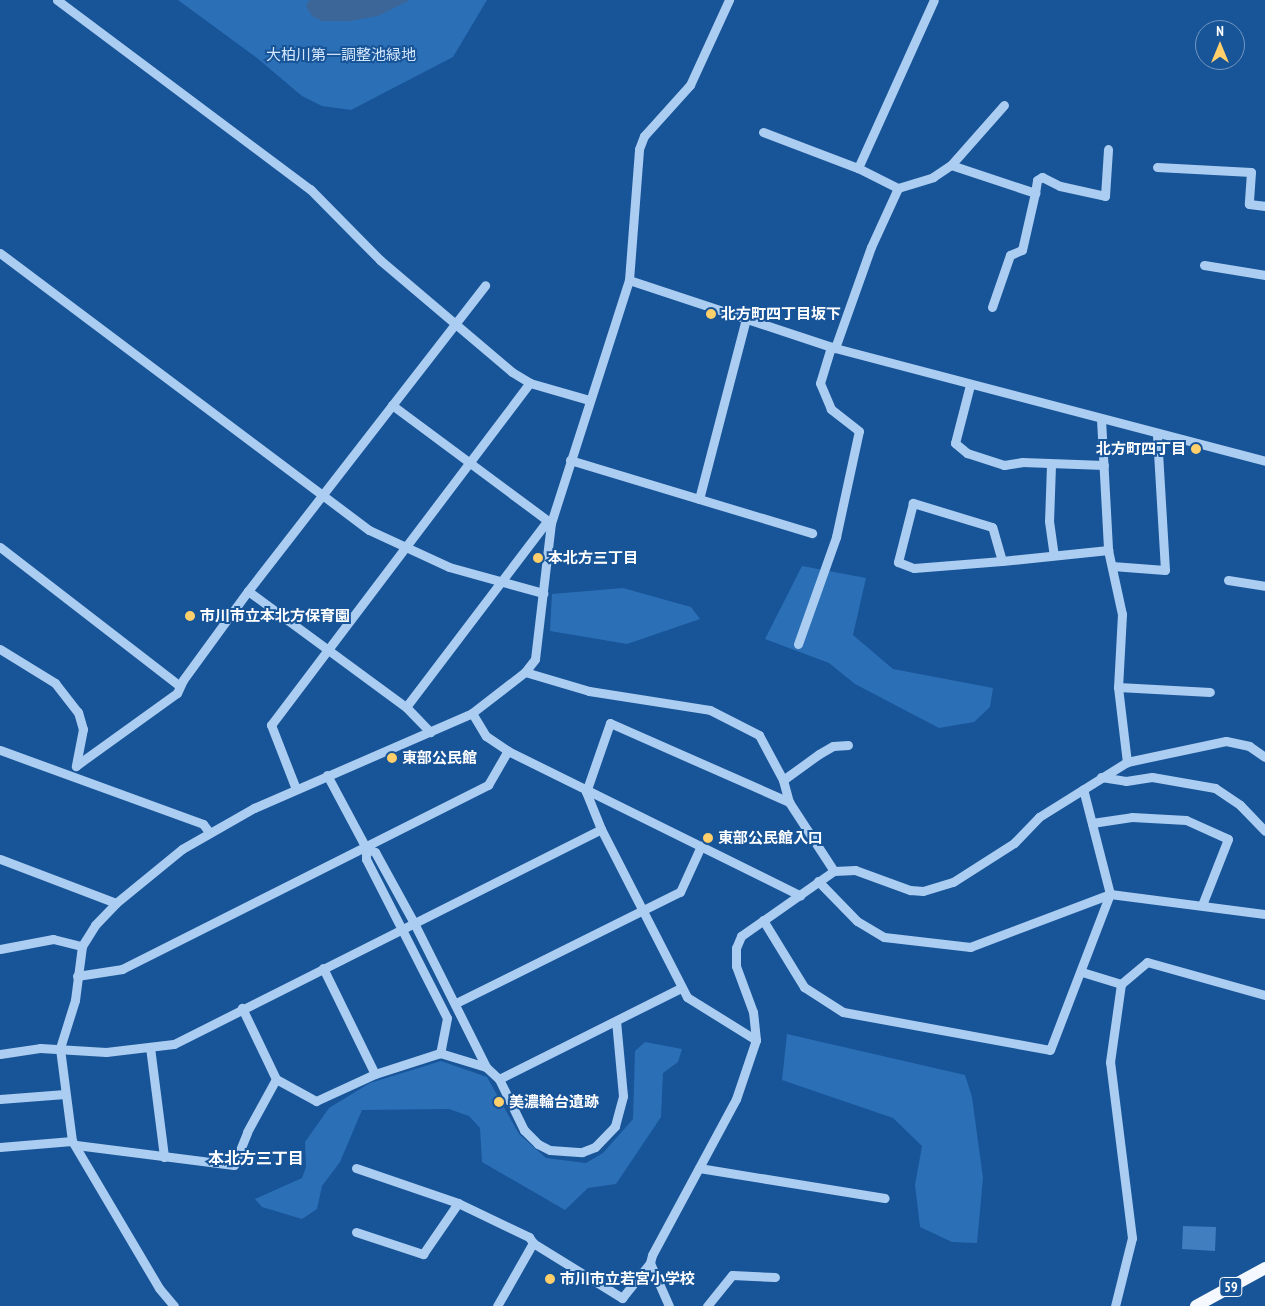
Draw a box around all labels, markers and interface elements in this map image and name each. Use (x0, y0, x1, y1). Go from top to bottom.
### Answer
north arrow (1195, 20, 1245, 70)
text: N (1216, 22, 1224, 40)
park label: 大柏川第一調整池緑地 (266, 46, 416, 64)
place label: 北方町四丁目坂下 (721, 305, 841, 323)
marker: 北方町四丁目坂下 (705, 308, 717, 320)
place label: 北方町四丁目 (1096, 440, 1186, 458)
marker: 北方町四丁目 (1190, 443, 1202, 455)
place label: 本北方三丁目 (548, 549, 638, 567)
marker: 本北方三丁目 (532, 552, 544, 564)
place label: 市川市立本北方保育園 (200, 607, 350, 625)
marker: 市川市立本北方保育園 (184, 610, 196, 622)
place label: 東部公民館 (402, 749, 477, 767)
marker: 東部公民館 (386, 752, 398, 764)
place label: 東部公民館入口 (718, 829, 823, 847)
marker: 東部公民館入口 (702, 832, 714, 844)
place label: 美濃輪台遺跡 (509, 1093, 599, 1111)
marker: 美濃輪台遺跡 (493, 1096, 505, 1108)
district label: 本北方三丁目 (208, 1148, 304, 1168)
place label: 市川市立若宮小学校 (560, 1270, 695, 1288)
marker: 市川市立若宮小学校 (544, 1273, 556, 1285)
road number: 59 (1218, 1275, 1244, 1298)

